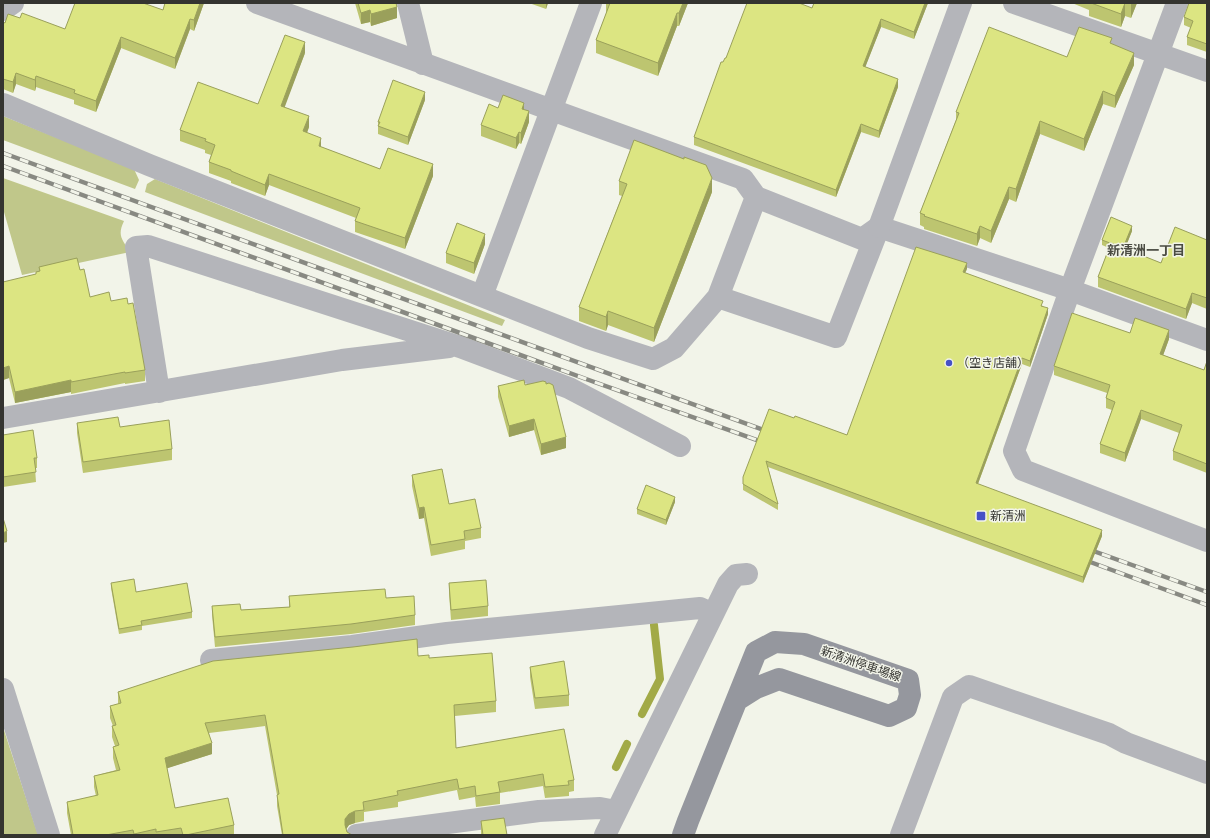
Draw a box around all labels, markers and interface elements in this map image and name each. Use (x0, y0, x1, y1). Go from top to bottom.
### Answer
district label: 新清洲一丁目 (1107, 243, 1185, 258)
place label: （空き店舗） (957, 356, 1029, 370)
marker: （空き店舗） (944, 358, 954, 368)
place label: 新清洲 (990, 509, 1026, 523)
marker: 新清洲 (975, 510, 987, 522)
street label: 新清洲停車場線 (819, 644, 903, 684)

